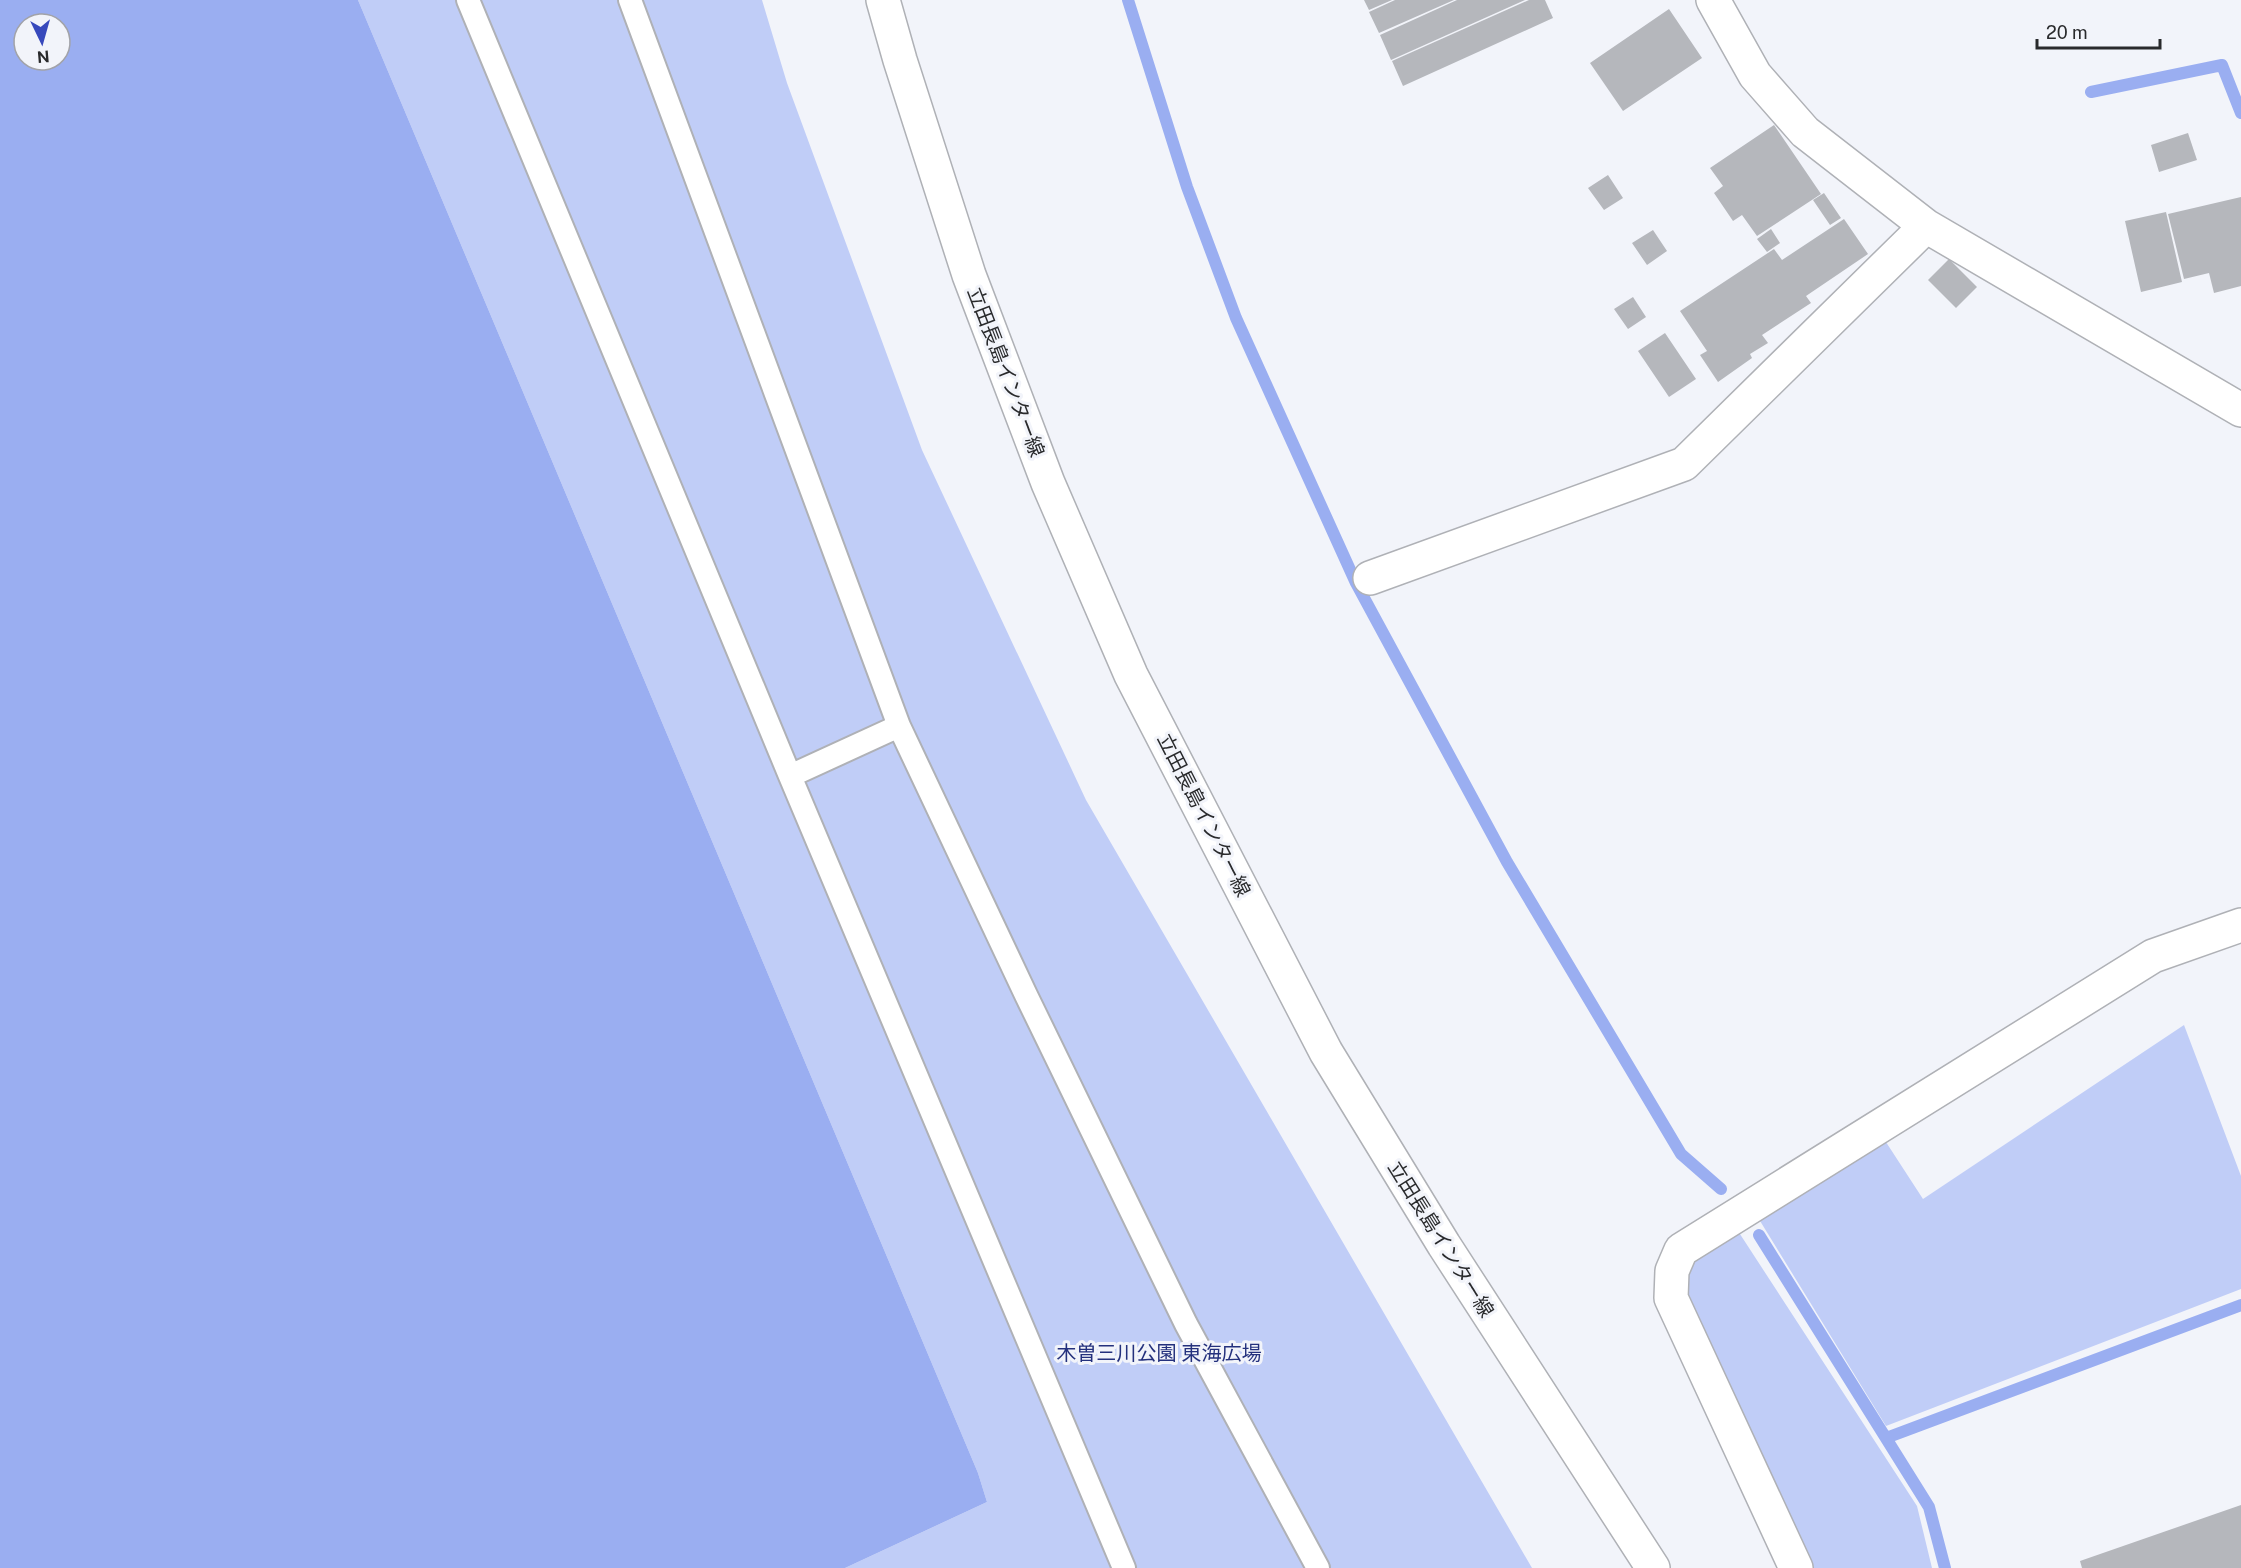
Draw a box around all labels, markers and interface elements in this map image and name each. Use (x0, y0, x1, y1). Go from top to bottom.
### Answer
north arrow (12, 12, 72, 72)
scale bar (2037, 12, 2160, 50)
text: 20 m (2046, 22, 2088, 43)
text: N (36, 46, 50, 66)
street label: 立田長島インター線 (963, 284, 1049, 460)
street label: 立田長島インター線 (1152, 729, 1256, 901)
street label: 立田長島インター線 (1383, 1156, 1499, 1322)
park label: 木曽三川公園 東海広場 (1057, 1341, 1261, 1365)

